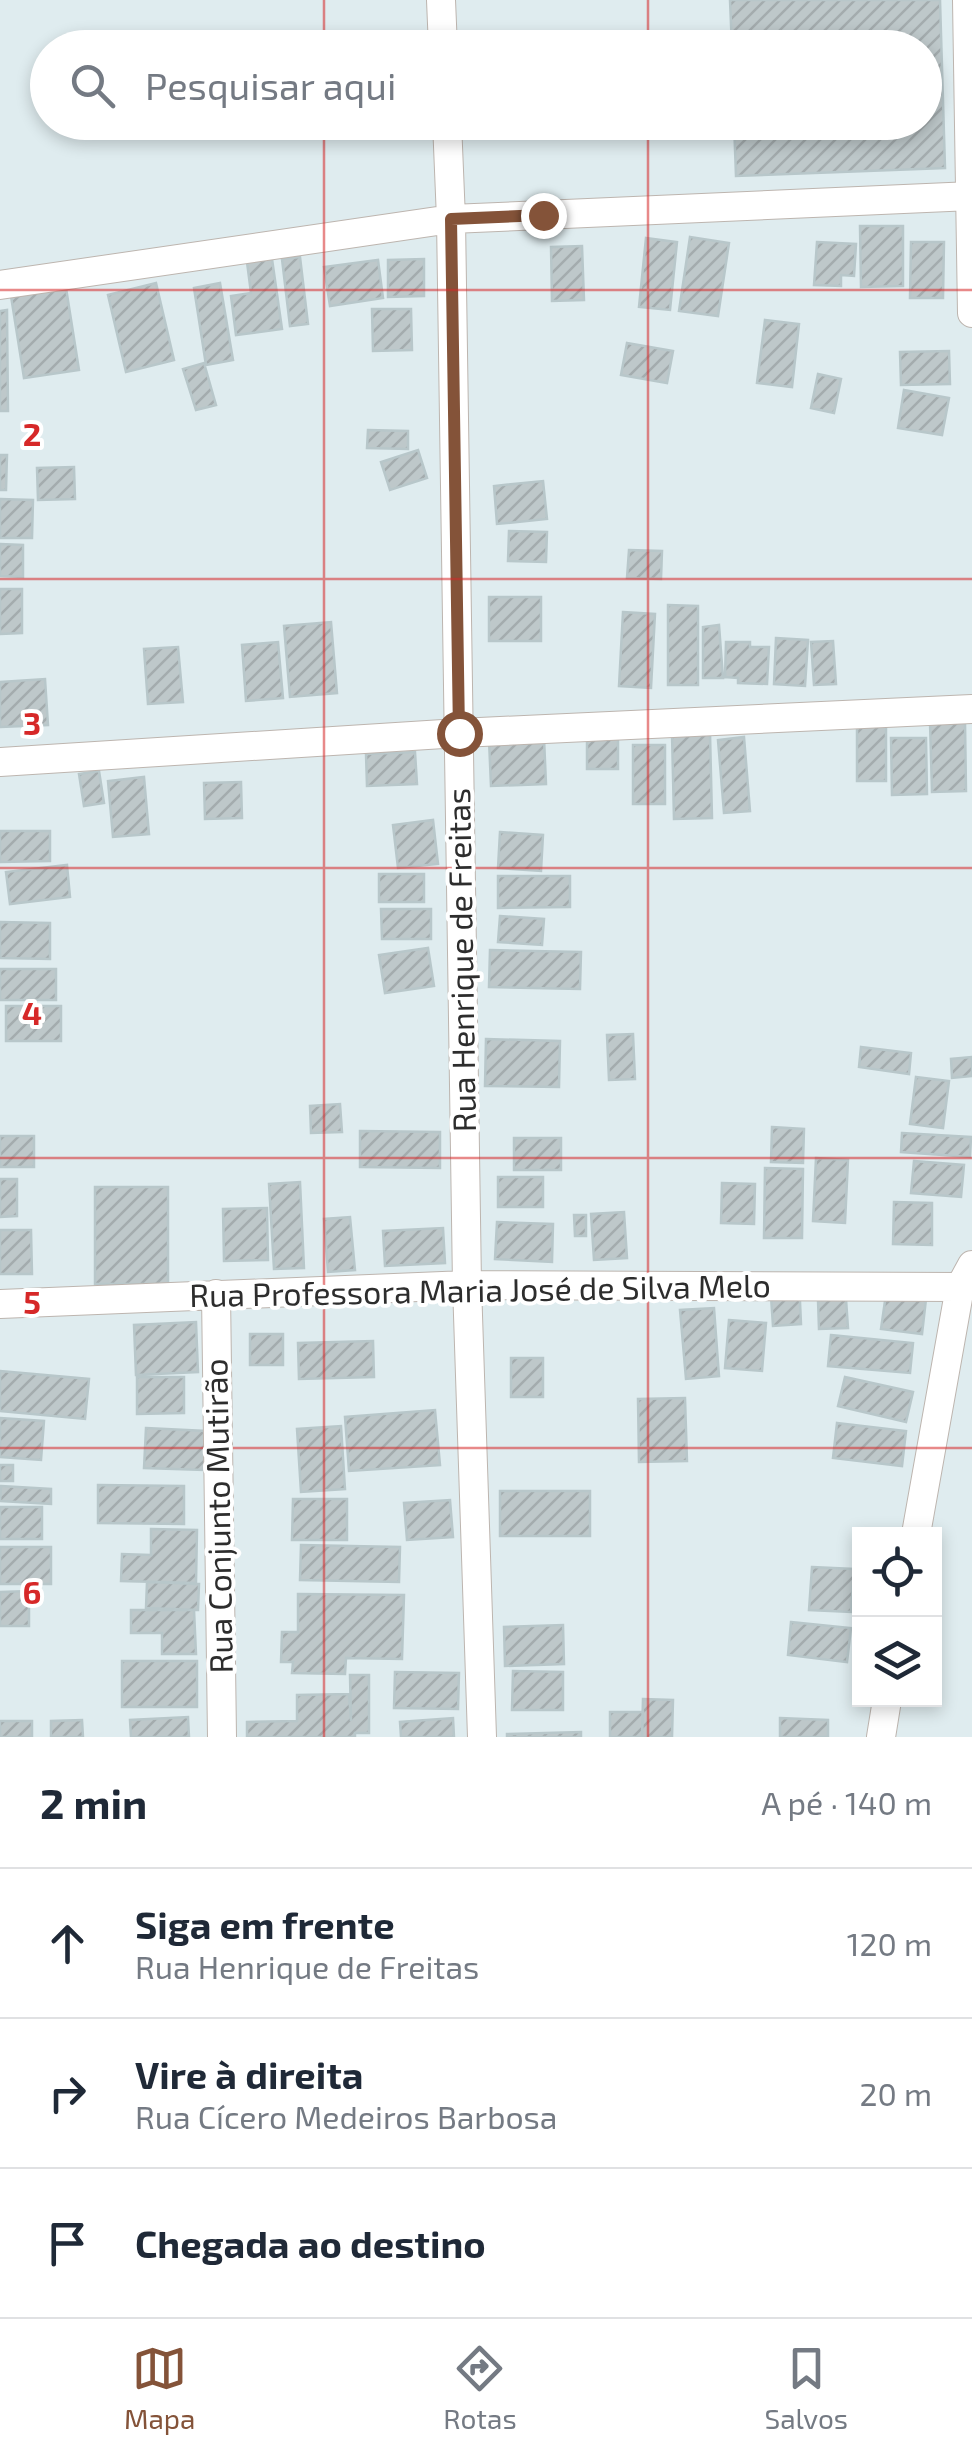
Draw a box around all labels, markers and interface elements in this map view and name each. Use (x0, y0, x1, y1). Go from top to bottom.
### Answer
search box (30, 30, 942, 140)
icon: search (65, 58, 120, 113)
text: Pesquisar aqui (145, 62, 396, 108)
route end (521, 193, 567, 239)
text: 2 (23, 414, 41, 452)
text: 3 (23, 703, 41, 741)
route start (437, 711, 483, 757)
street label: Rua Henrique de Freitas (438, 788, 482, 1133)
text: 4 (22, 993, 42, 1031)
street label: Rua Professora Maria José de Silva Melo (189, 1265, 771, 1313)
text: 5 (23, 1282, 41, 1320)
street label: Rua Conjunto Mutirão (195, 1358, 240, 1674)
map controls (852, 1527, 942, 1707)
button: locate (852, 1527, 942, 1617)
text: 6 (23, 1572, 41, 1610)
button: layers (852, 1617, 942, 1707)
text: 2 min (40, 1777, 147, 1827)
text: A pé · 140 m (761, 1783, 932, 1821)
text: Siga em frente (135, 1901, 395, 1947)
icon: ahead (40, 1916, 95, 1971)
text: 120 m (847, 1924, 932, 1962)
text: Rua Henrique de Freitas (135, 1947, 479, 1985)
text: Vire à direita (135, 2051, 363, 2097)
icon: right (40, 2066, 95, 2121)
text: 20 m (860, 2074, 932, 2112)
text: Rua Cícero Medeiros Barbosa (135, 2097, 557, 2135)
icon: arrive (40, 2216, 95, 2271)
text: Chegada ao destino (135, 2220, 486, 2266)
tab: Mapa (124, 2341, 195, 2435)
tab: Rotas (443, 2341, 517, 2435)
tab: Salvos (764, 2341, 848, 2435)

